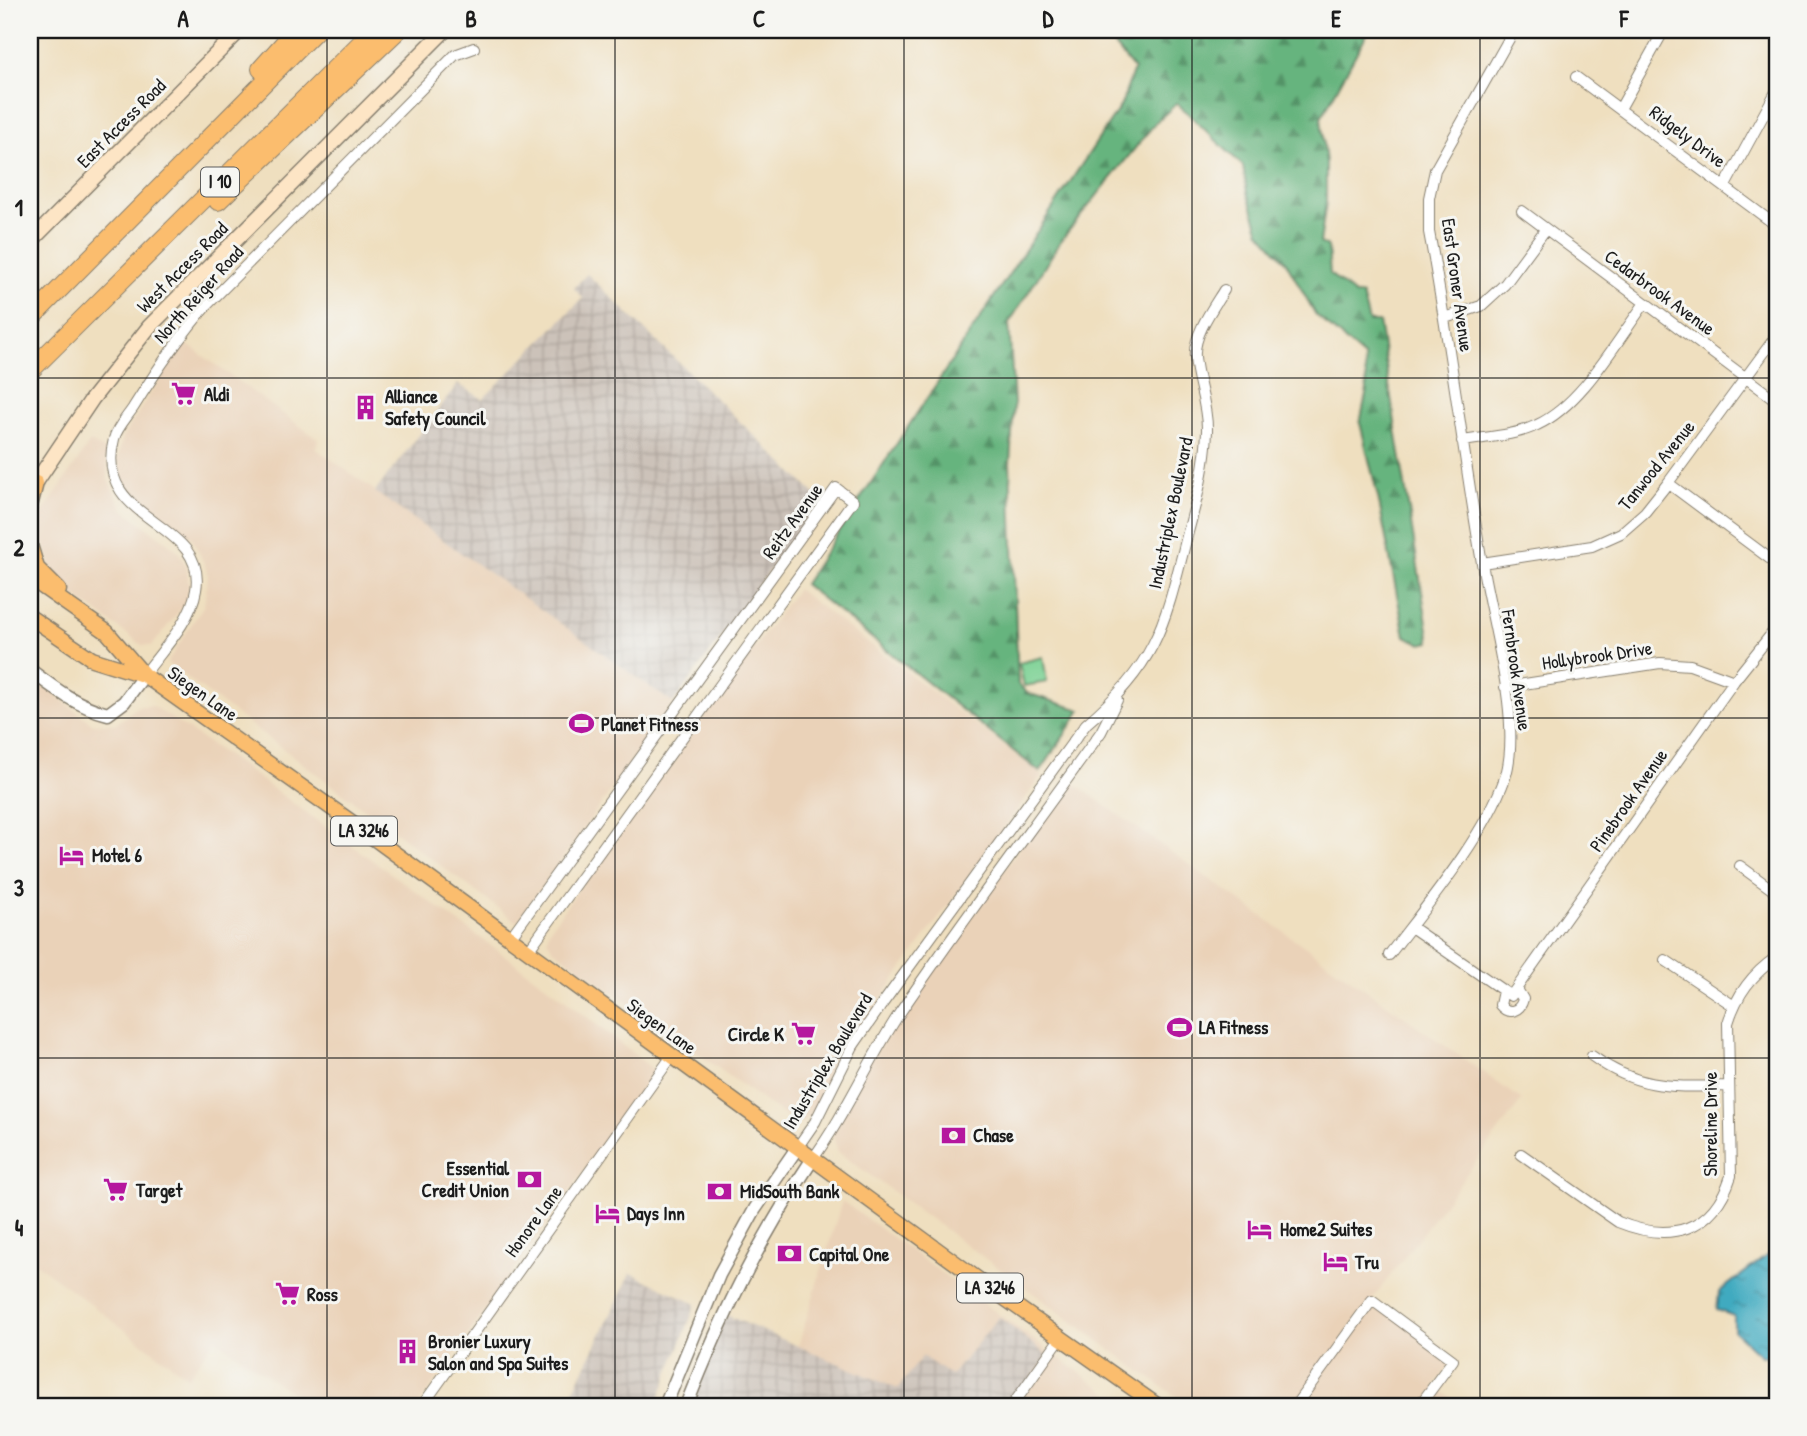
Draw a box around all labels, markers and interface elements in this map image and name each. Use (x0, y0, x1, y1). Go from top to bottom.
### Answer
text: A (177, 3, 189, 34)
text: B (465, 3, 477, 34)
text: C (753, 3, 765, 34)
text: D (1043, 3, 1055, 34)
text: E (1331, 3, 1342, 34)
text: F (1619, 3, 1630, 34)
street label: East Access Road (71, 72, 172, 173)
street label: Ridgely Drive (1644, 99, 1732, 174)
road number: I 10 (201, 168, 239, 196)
text: 1 (15, 192, 23, 223)
street label: West Access Road (131, 215, 234, 318)
street label: East Groner Avenue (1436, 217, 1480, 354)
street label: North Reiger Road (147, 239, 249, 349)
street label: Cedarbrook Avenue (1599, 243, 1721, 341)
supermarket icon: Aldi (170, 380, 198, 408)
place label: Aldi (204, 381, 230, 407)
place label: Alliance Safety Council (385, 383, 486, 432)
building icon: Alliance Safety Council (351, 393, 379, 421)
street label: Tanwood Avenue (1612, 414, 1701, 516)
street label: Industriplex Boulevard (1141, 434, 1199, 591)
street label: Reitz Avenue (756, 478, 829, 564)
text: 2 (14, 532, 25, 563)
street label: Fernbrook Avenue (1496, 607, 1538, 732)
street label: Hollybrook Drive (1540, 634, 1654, 676)
street label: Siegen Lane (163, 659, 244, 727)
sports icon: Planet Fitness (567, 710, 595, 738)
place label: Planet Fitness (601, 711, 699, 737)
street label: Pinebrook Avenue (1583, 743, 1673, 857)
road number: LA 3246 (331, 816, 397, 846)
hotel icon: Motel 6 (58, 841, 86, 869)
place label: Motel 6 (92, 842, 142, 868)
text: 3 (14, 872, 24, 903)
street label: Industriplex Boulevard (776, 988, 878, 1134)
street label: Siegen Lane (622, 992, 702, 1060)
sports icon: LA Fitness (1165, 1013, 1193, 1041)
place label: LA Fitness (1199, 1014, 1269, 1040)
supermarket icon: Circle K (790, 1020, 818, 1048)
place label: Circle K (728, 1021, 784, 1047)
street label: Shoreline Drive (1697, 1071, 1723, 1176)
bank icon: Chase (939, 1121, 967, 1149)
place label: Chase (973, 1122, 1014, 1148)
place label: Essential Credit Union (422, 1155, 510, 1203)
bank icon: Essential Credit Union (515, 1165, 543, 1193)
supermarket icon: Target (102, 1176, 130, 1204)
place label: Target (135, 1177, 184, 1204)
bank icon: MidSouth Bank (706, 1177, 734, 1205)
place label: MidSouth Bank (740, 1178, 840, 1204)
street label: Honore Lane (498, 1180, 568, 1262)
hotel icon: Days Inn (593, 1199, 621, 1227)
place label: Days Inn (627, 1200, 685, 1227)
text: 4 (15, 1212, 24, 1243)
hotel icon: Home2 Suites (1246, 1215, 1274, 1243)
place label: Home2 Suites (1280, 1216, 1373, 1242)
bank icon: Capital One (775, 1240, 803, 1268)
place label: Capital One (809, 1241, 890, 1268)
hotel icon: Tru (1321, 1248, 1349, 1276)
place label: Tru (1354, 1249, 1379, 1275)
road number: LA 3246 (957, 1274, 1023, 1302)
supermarket icon: Ross (273, 1280, 301, 1308)
place label: Ross (307, 1281, 339, 1307)
place label: Bronier Luxury Salon and Spa Suites (428, 1328, 569, 1377)
building icon: Bronier Luxury Salon and Spa Suites (394, 1338, 422, 1366)

